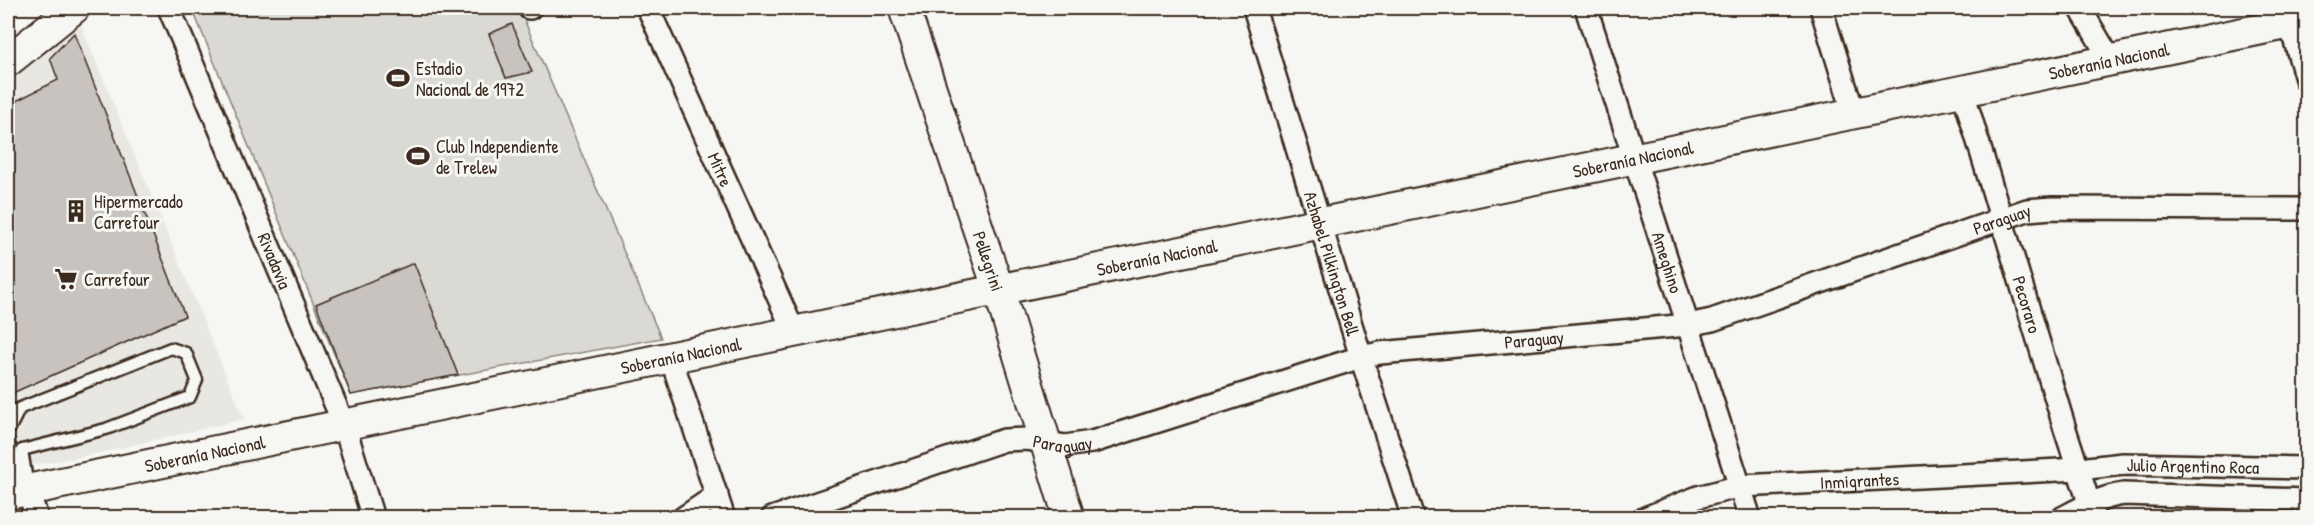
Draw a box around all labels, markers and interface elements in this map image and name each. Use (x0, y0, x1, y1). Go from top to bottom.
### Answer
street label: Soberanía Nacional (2046, 36, 2171, 85)
place label: Estadio Nacional de 1972 (416, 56, 524, 102)
sports icon: Estadio Nacional de 1972 (385, 65, 411, 91)
place label: Club Independiente de Trelew (436, 134, 559, 180)
street label: Soberanía Nacional (1570, 134, 1695, 183)
sports icon: Club Independiente de Trelew (405, 143, 431, 169)
street label: Mitre (702, 148, 739, 190)
street label: Azhabel Pilkington Bell (1298, 188, 1366, 339)
place label: Hipermercado Carrefour (94, 189, 183, 235)
street label: Paraguay (1970, 197, 2034, 240)
building icon: Hipermercado Carrefour (63, 198, 89, 224)
street label: Pellegrini (967, 228, 1011, 294)
street label: Ameghino (1646, 228, 1689, 296)
street label: Rivadavia (252, 229, 298, 293)
street label: Soberanía Nacional (1094, 232, 1220, 282)
supermarket icon: Carrefour (53, 266, 79, 292)
place label: Carrefour (84, 267, 150, 292)
street label: Pecoraro (2007, 273, 2048, 336)
street label: Paraguay (1503, 324, 1565, 354)
street label: Soberanía Nacional (618, 331, 744, 380)
street label: Paraguay (1031, 428, 1094, 459)
street label: Soberanía Nacional (142, 429, 268, 478)
street label: Julio Argentino Roca (2126, 452, 2259, 479)
street label: Inmigrantes (1819, 466, 1900, 495)

